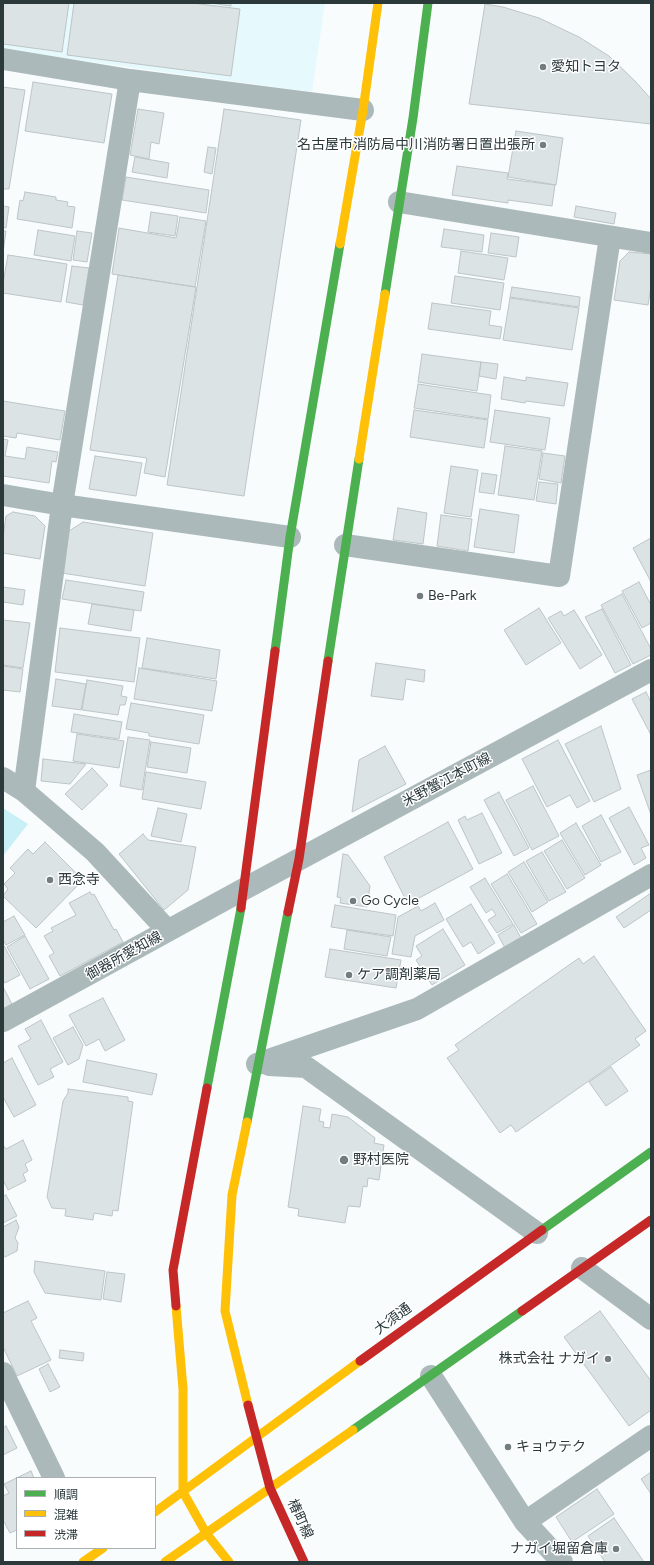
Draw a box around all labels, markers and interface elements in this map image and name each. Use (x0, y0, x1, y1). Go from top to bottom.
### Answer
place label: 愛知トヨタ (551, 59, 621, 75)
marker: 愛知トヨタ (538, 62, 548, 72)
place label: 名古屋市消防局中川消防署日置出張所 (297, 137, 535, 153)
marker: 名古屋市消防局中川消防署日置出張所 (538, 140, 548, 150)
place label: Be-Park (428, 588, 477, 604)
marker: Be-Park (415, 591, 425, 601)
street label: 米野蟹江本町線 (400, 750, 494, 810)
place label: 西念寺 (58, 872, 100, 888)
marker: 西念寺 (45, 875, 55, 885)
place label: Go Cycle (361, 893, 419, 909)
marker: Go Cycle (348, 896, 358, 906)
street label: 御器所愛知線 (83, 928, 165, 984)
place label: ケア調剤薬局 (357, 967, 441, 983)
marker: ケア調剤薬局 (344, 970, 354, 980)
place label: 野村医院 (353, 1152, 409, 1168)
marker: 野村医院 (338, 1154, 350, 1166)
street label: 大須通 (371, 1300, 415, 1338)
place label: 株式会社 ナガイ (499, 1351, 600, 1367)
marker: 株式会社 ナガイ (603, 1354, 613, 1364)
place label: キョウテク (516, 1439, 586, 1455)
marker: キョウテク (503, 1442, 513, 1452)
legend (16, 1477, 156, 1549)
text: 順調 (54, 1488, 78, 1502)
street label: 椿町線 (284, 1496, 316, 1542)
text: 混雑 (54, 1508, 78, 1522)
text: 渋滞 (54, 1528, 78, 1542)
place label: ナガイ堀留倉庫 (510, 1541, 608, 1557)
marker: ナガイ堀留倉庫 (611, 1544, 621, 1554)

